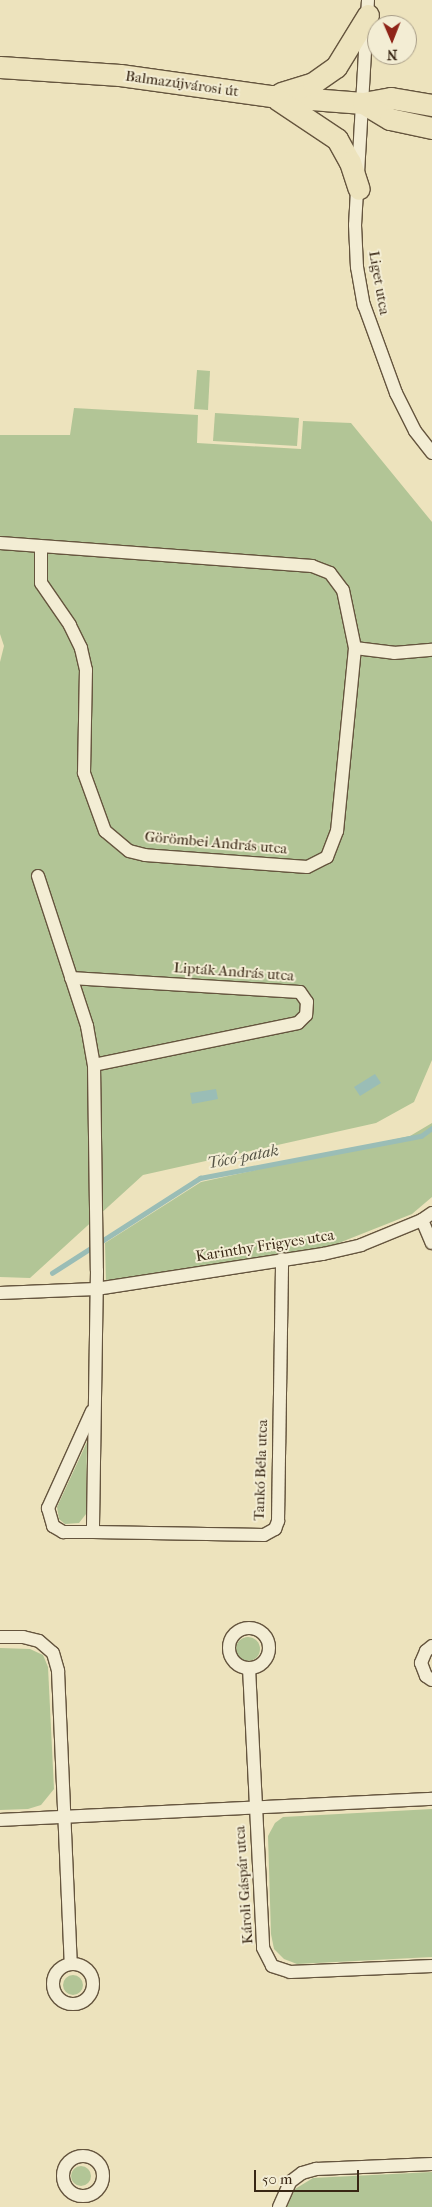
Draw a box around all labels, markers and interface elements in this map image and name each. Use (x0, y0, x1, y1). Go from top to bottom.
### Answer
north arrow (367, 15, 417, 65)
text: N (387, 46, 398, 63)
street label: Balmazújvárosi út (124, 67, 240, 101)
street label: Liget utca (365, 250, 393, 316)
street label: Görömbei András utca (144, 828, 288, 858)
street label: Lipták András utca (173, 959, 295, 985)
water label: Tócó-patak (206, 1141, 280, 1173)
street label: Karinthy Frigyes utca (194, 1226, 336, 1266)
street label: Tankó Béla utca (250, 1419, 272, 1521)
street label: Károli Gáspár utca (231, 1825, 257, 1945)
scale bar (257, 2160, 362, 2192)
text: 50 m (262, 2170, 292, 2188)

